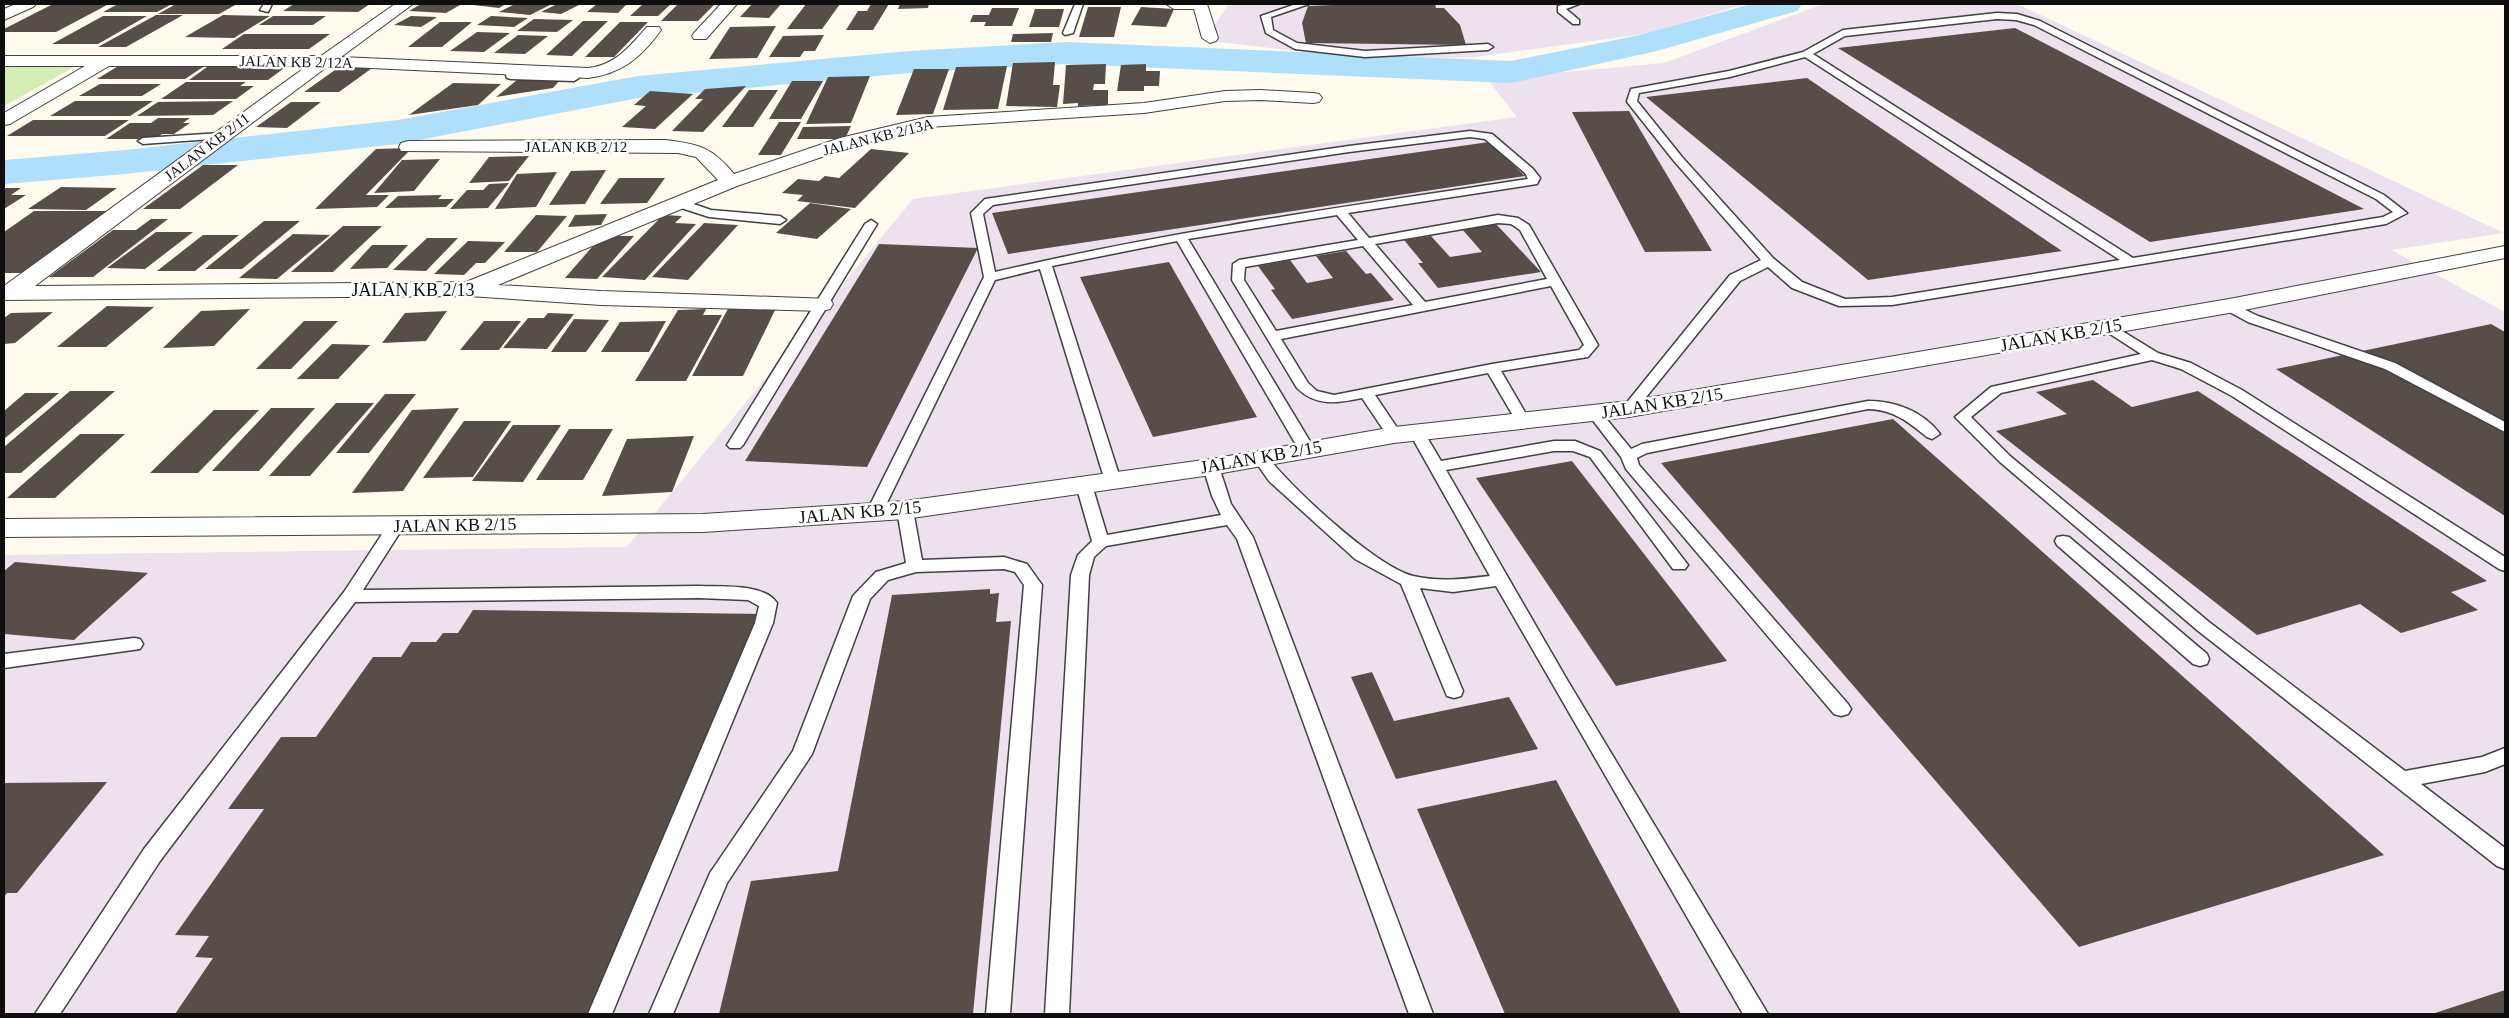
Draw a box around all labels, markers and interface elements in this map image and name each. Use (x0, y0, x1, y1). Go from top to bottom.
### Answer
street label: JALAN KB 2/12A (239, 53, 353, 71)
street label: JALAN KB 2/11 (161, 110, 253, 184)
street label: JALAN KB 2/13A (821, 115, 935, 158)
street label: JALAN KB 2/12 (525, 139, 627, 155)
street label: JALAN KB 2/13 (351, 280, 475, 300)
street label: JALAN KB 2/15 (1999, 314, 2123, 356)
street label: JALAN KB 2/15 (1600, 384, 1724, 422)
street label: JALAN KB 2/15 (1199, 436, 1323, 478)
street label: JALAN KB 2/15 (798, 497, 922, 527)
street label: JALAN KB 2/15 (393, 514, 517, 536)

